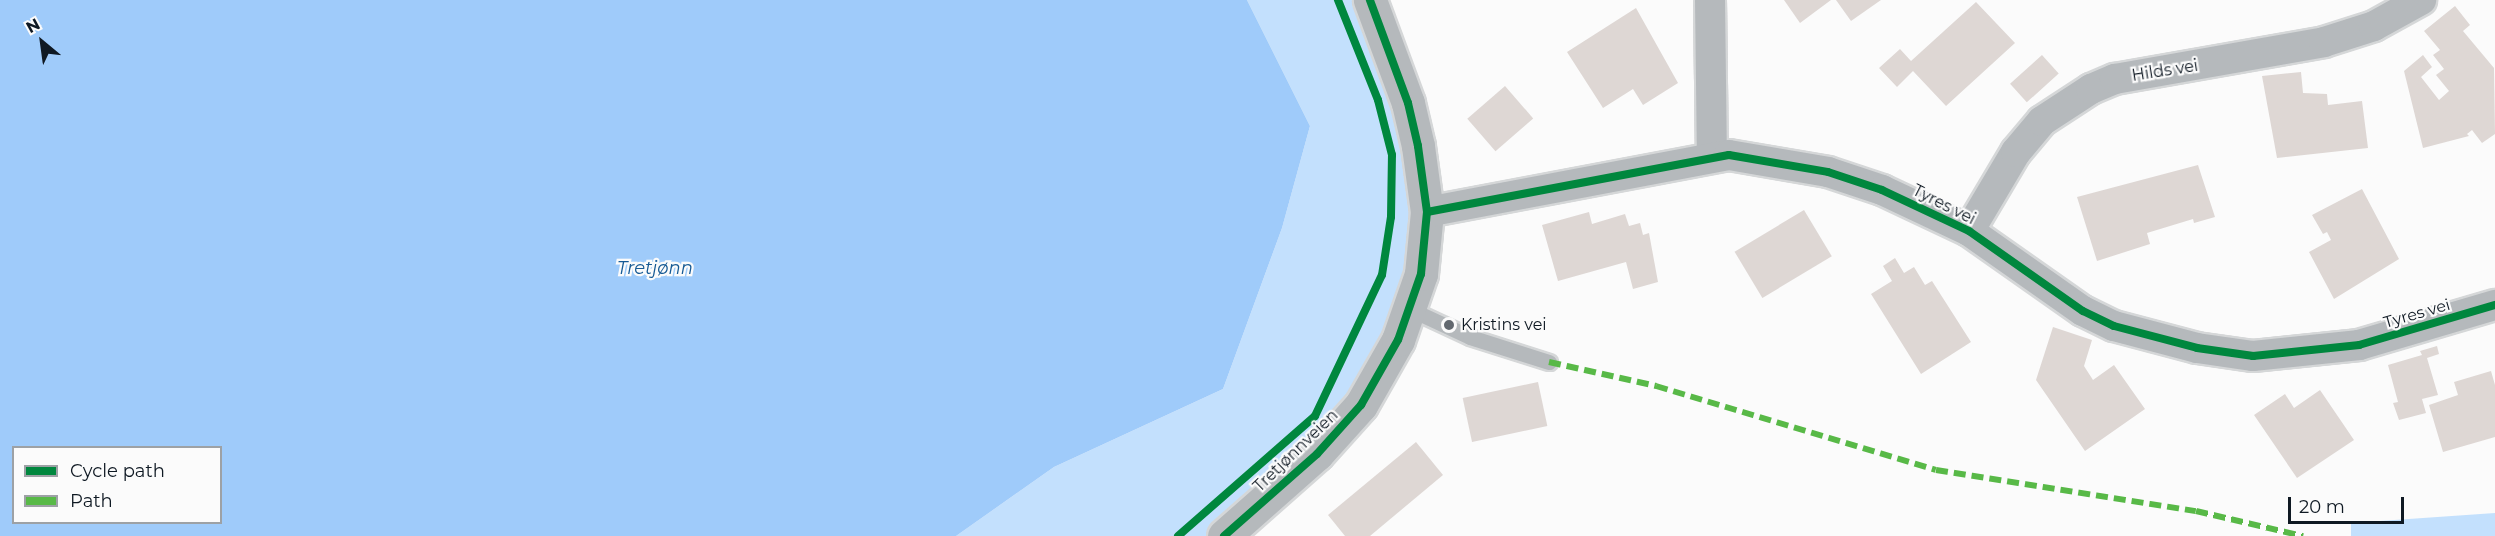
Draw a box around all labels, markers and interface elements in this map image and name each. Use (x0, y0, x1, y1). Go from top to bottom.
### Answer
north arrow (12, 12, 72, 72)
text: N (23, 14, 43, 37)
street label: Hilds vei (2130, 56, 2200, 86)
street label: Tyres vei (1909, 181, 1979, 229)
water label: Tretjønn (617, 257, 693, 279)
street label: Tyres vei (2382, 295, 2452, 333)
place label: Kristins vei (1461, 315, 1547, 335)
marker: Kristins vei (1442, 318, 1456, 332)
street label: Tretjønnveien (1250, 406, 1342, 496)
legend (12, 446, 222, 524)
text: Cycle path (70, 460, 165, 482)
scale bar (2291, 485, 2406, 523)
text: Path (70, 490, 113, 512)
text: 20 m (2299, 496, 2345, 518)

